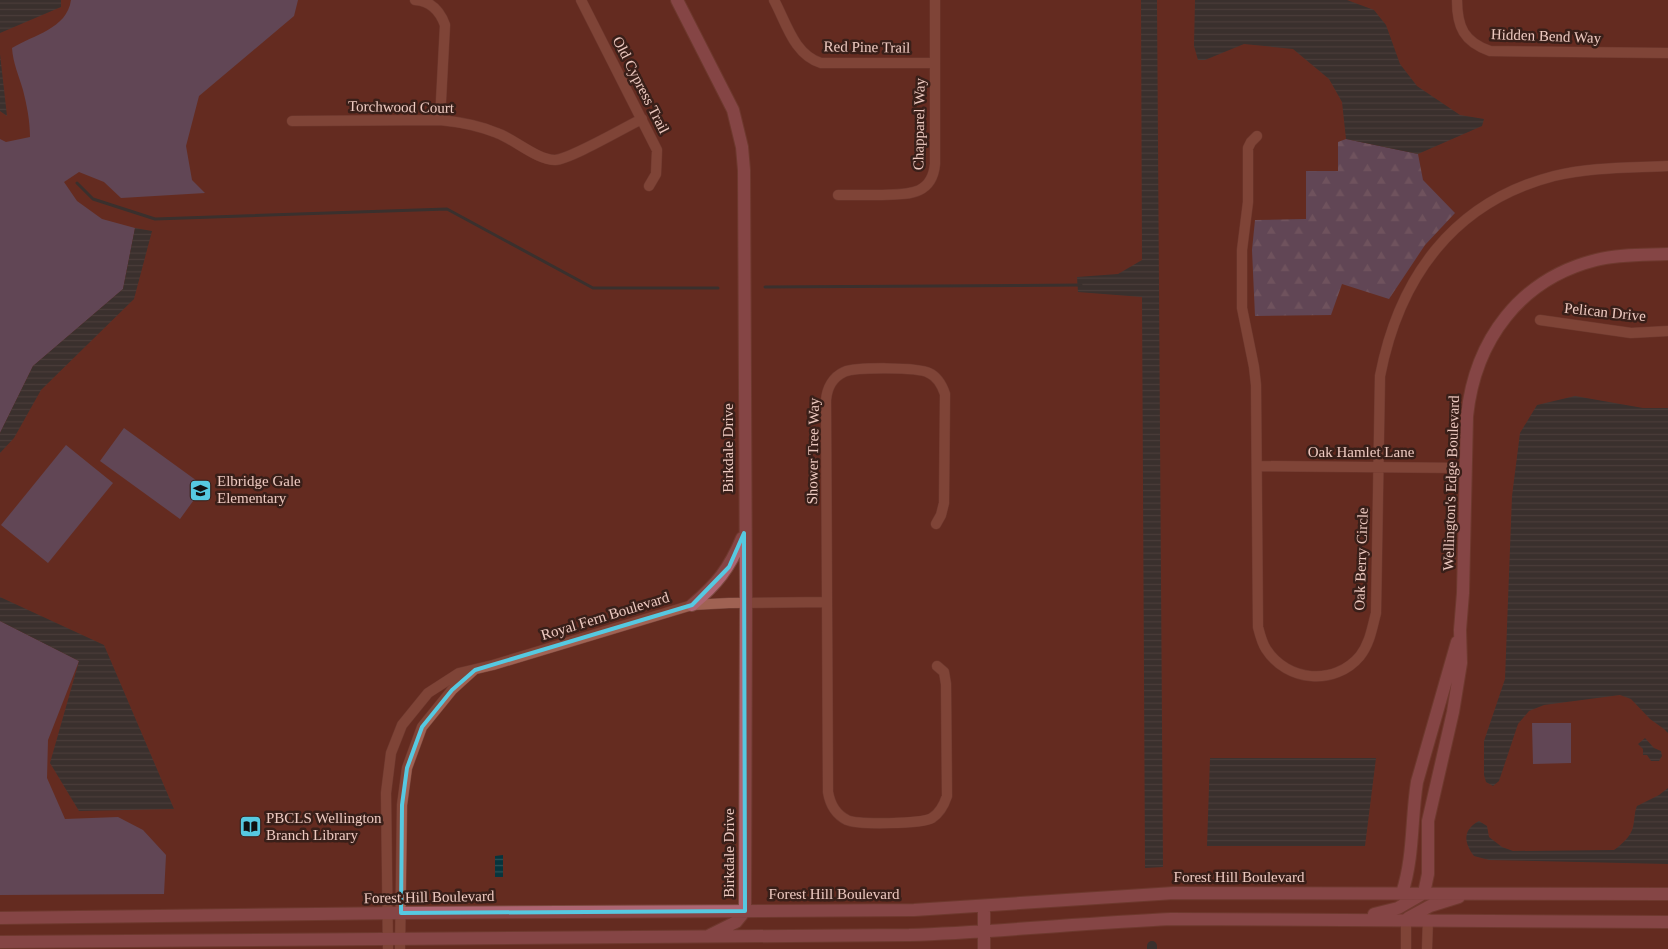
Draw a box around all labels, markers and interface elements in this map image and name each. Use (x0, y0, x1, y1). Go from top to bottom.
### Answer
street label: Hidden Bend Way (1491, 26, 1602, 46)
street label: Old Cypress Trail (610, 34, 672, 136)
street label: Red Pine Trail (824, 38, 910, 56)
street label: Chapparel Way (910, 77, 928, 170)
street label: Torchwood Court (348, 98, 455, 116)
street label: Pelican Drive (1563, 300, 1647, 324)
street label: Wellington's Edge Boulevard (1440, 394, 1462, 571)
street label: Shower Tree Way (804, 397, 822, 505)
street label: Birkdale Drive (720, 403, 736, 493)
street label: Oak Hamlet Lane (1308, 444, 1415, 460)
place label: Elbridge Gale Elementary (217, 473, 301, 506)
school or university icon: Elbridge Gale Elementary (189, 478, 213, 502)
street label: Oak Berry Circle (1351, 507, 1371, 611)
street label: Royal Fern Boulevard (539, 589, 672, 643)
street label: Birkdale Drive (721, 808, 737, 898)
place label: PBCLS Wellington Branch Library (266, 810, 382, 843)
library icon: PBCLS Wellington Branch Library (238, 815, 262, 839)
street label: Forest Hill Boulevard (1174, 869, 1305, 885)
street label: Forest Hill Boulevard (769, 886, 900, 902)
street label: Forest Hill Boulevard (363, 888, 495, 906)

